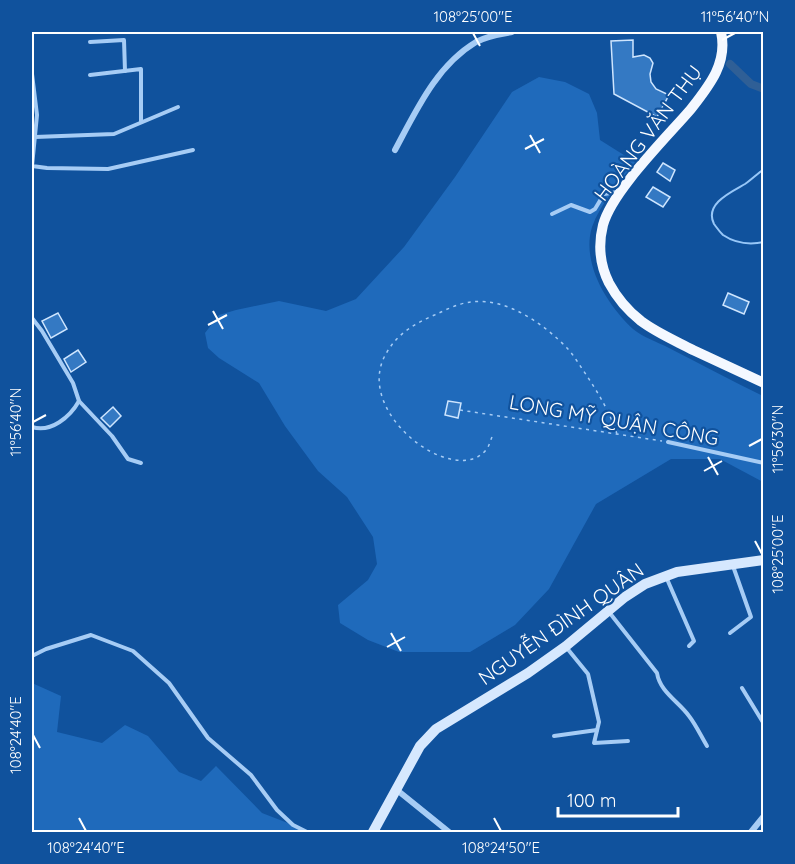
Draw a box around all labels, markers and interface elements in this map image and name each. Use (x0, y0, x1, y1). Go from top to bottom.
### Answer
text: 108°25'00"E (433, 7, 513, 26)
text: 11°56'40"N (701, 7, 769, 26)
street label: HOÀNG VĂN THỤ (588, 60, 707, 206)
text: 11°56'40"N (6, 388, 25, 456)
street label: LONG MỸ QUẬN CÔNG (507, 389, 721, 450)
text: 11°56'30"N (768, 405, 787, 473)
text: 108°25'00"E (768, 514, 787, 594)
street label: NGUYỄN ĐÌNH QUÂN (473, 556, 648, 690)
text: 108°24'40"E (6, 696, 25, 774)
scale bar (558, 780, 678, 818)
text: 100 m (567, 789, 616, 812)
text: 108°24'40"E (47, 838, 125, 857)
text: 108°24'50"E (462, 838, 540, 857)

